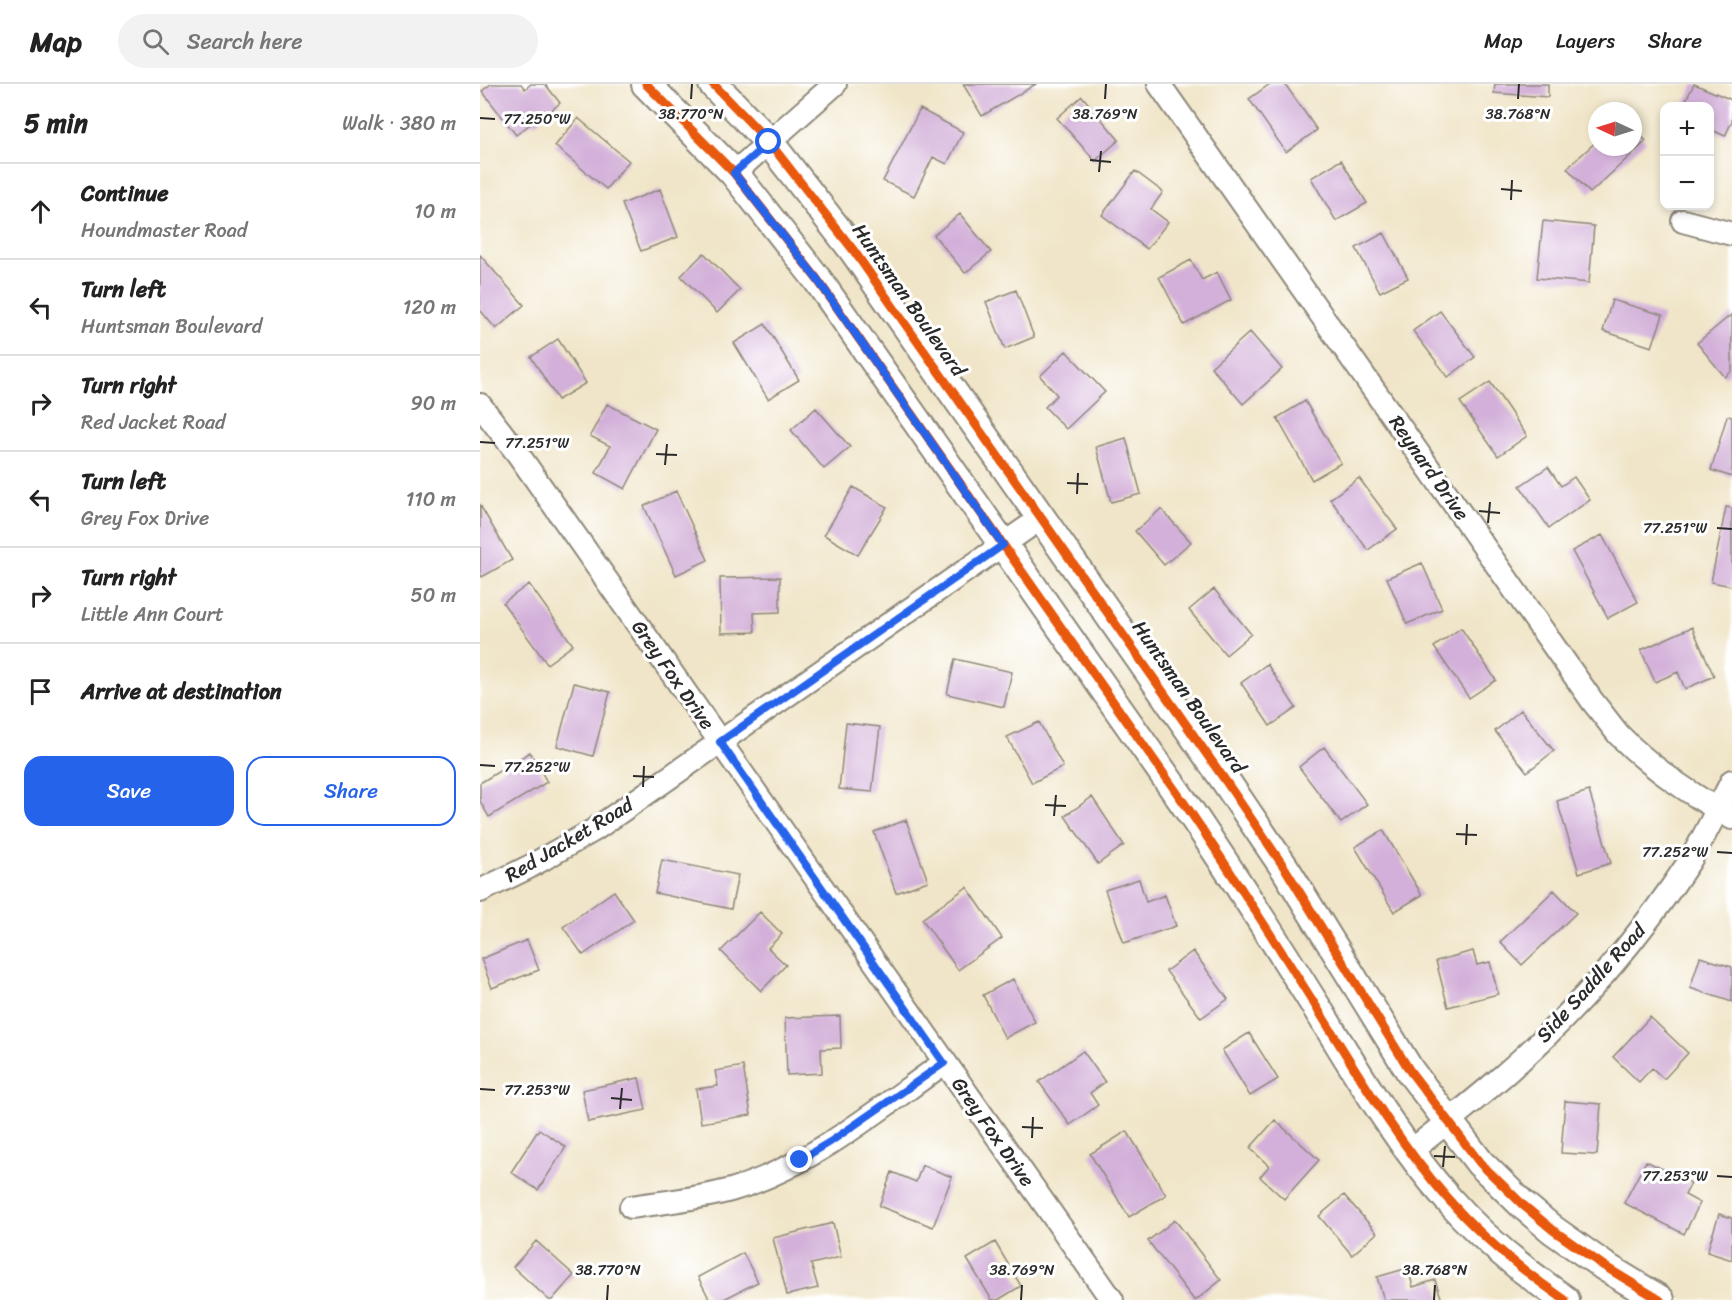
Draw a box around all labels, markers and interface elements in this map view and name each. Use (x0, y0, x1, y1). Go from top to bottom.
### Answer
search box (118, 14, 538, 68)
text: Map (30, 17, 82, 66)
text: Search here (187, 22, 303, 61)
text: Map (1484, 22, 1523, 60)
text: Layers (1556, 22, 1615, 60)
text: Share (1648, 22, 1702, 60)
icon: search (139, 25, 172, 58)
text: 5 min (24, 100, 88, 146)
text: 38.770°N (658, 101, 724, 127)
text: 38.769°N (1073, 101, 1138, 127)
text: 38.768°N (1486, 101, 1551, 127)
north arrow (1588, 102, 1642, 156)
map controls (1660, 102, 1714, 210)
button: + (1660, 102, 1714, 156)
text: Walk · 380 m (342, 106, 456, 141)
text: 77.250°W (504, 106, 571, 132)
route start (755, 128, 781, 154)
button: − (1660, 156, 1714, 210)
text: Continue (81, 174, 169, 213)
text: 10 m (414, 194, 456, 229)
icon: ahead (24, 195, 57, 228)
text: Houndmaster Road (81, 213, 247, 248)
street label: Huntsman Boulevard (843, 216, 976, 385)
text: Turn left (81, 270, 166, 309)
text: 120 m (403, 290, 456, 325)
icon: left (24, 291, 57, 324)
text: Huntsman Boulevard (81, 309, 262, 344)
text: Turn right (81, 366, 176, 405)
text: 90 m (411, 386, 456, 421)
icon: right (24, 387, 57, 420)
text: Red Jacket Road (81, 405, 226, 440)
street label: Reynard Drive (1379, 408, 1479, 528)
text: 77.251°W (505, 430, 569, 456)
text: Turn left (81, 462, 166, 501)
text: 110 m (406, 482, 456, 517)
icon: left (24, 483, 57, 516)
text: Grey Fox Drive (81, 501, 209, 536)
text: 77.251°W (1643, 515, 1707, 541)
text: Turn right (81, 558, 176, 597)
text: 50 m (411, 578, 456, 613)
icon: right (24, 579, 57, 612)
text: Little Ann Court (81, 597, 224, 632)
street label: Grey Fox Drive (622, 612, 724, 738)
street label: Huntsman Boulevard (1123, 613, 1256, 782)
text: Arrive at destination (81, 672, 282, 711)
icon: arrive (24, 675, 57, 708)
text: 77.252°W (504, 754, 570, 780)
button: Save (24, 756, 234, 826)
button: Share (246, 756, 456, 826)
street label: Red Jacket Road (498, 787, 641, 892)
text: 77.252°W (1642, 839, 1708, 865)
street label: Side Saddle Road (1527, 914, 1656, 1051)
street label: Grey Fox Drive (942, 1069, 1044, 1195)
text: 77.253°W (504, 1077, 570, 1103)
route end (786, 1146, 812, 1172)
text: 77.253°W (1642, 1163, 1708, 1189)
text: 38.770°N (575, 1257, 641, 1283)
text: 38.769°N (990, 1257, 1055, 1283)
text: 38.768°N (1403, 1257, 1468, 1283)

